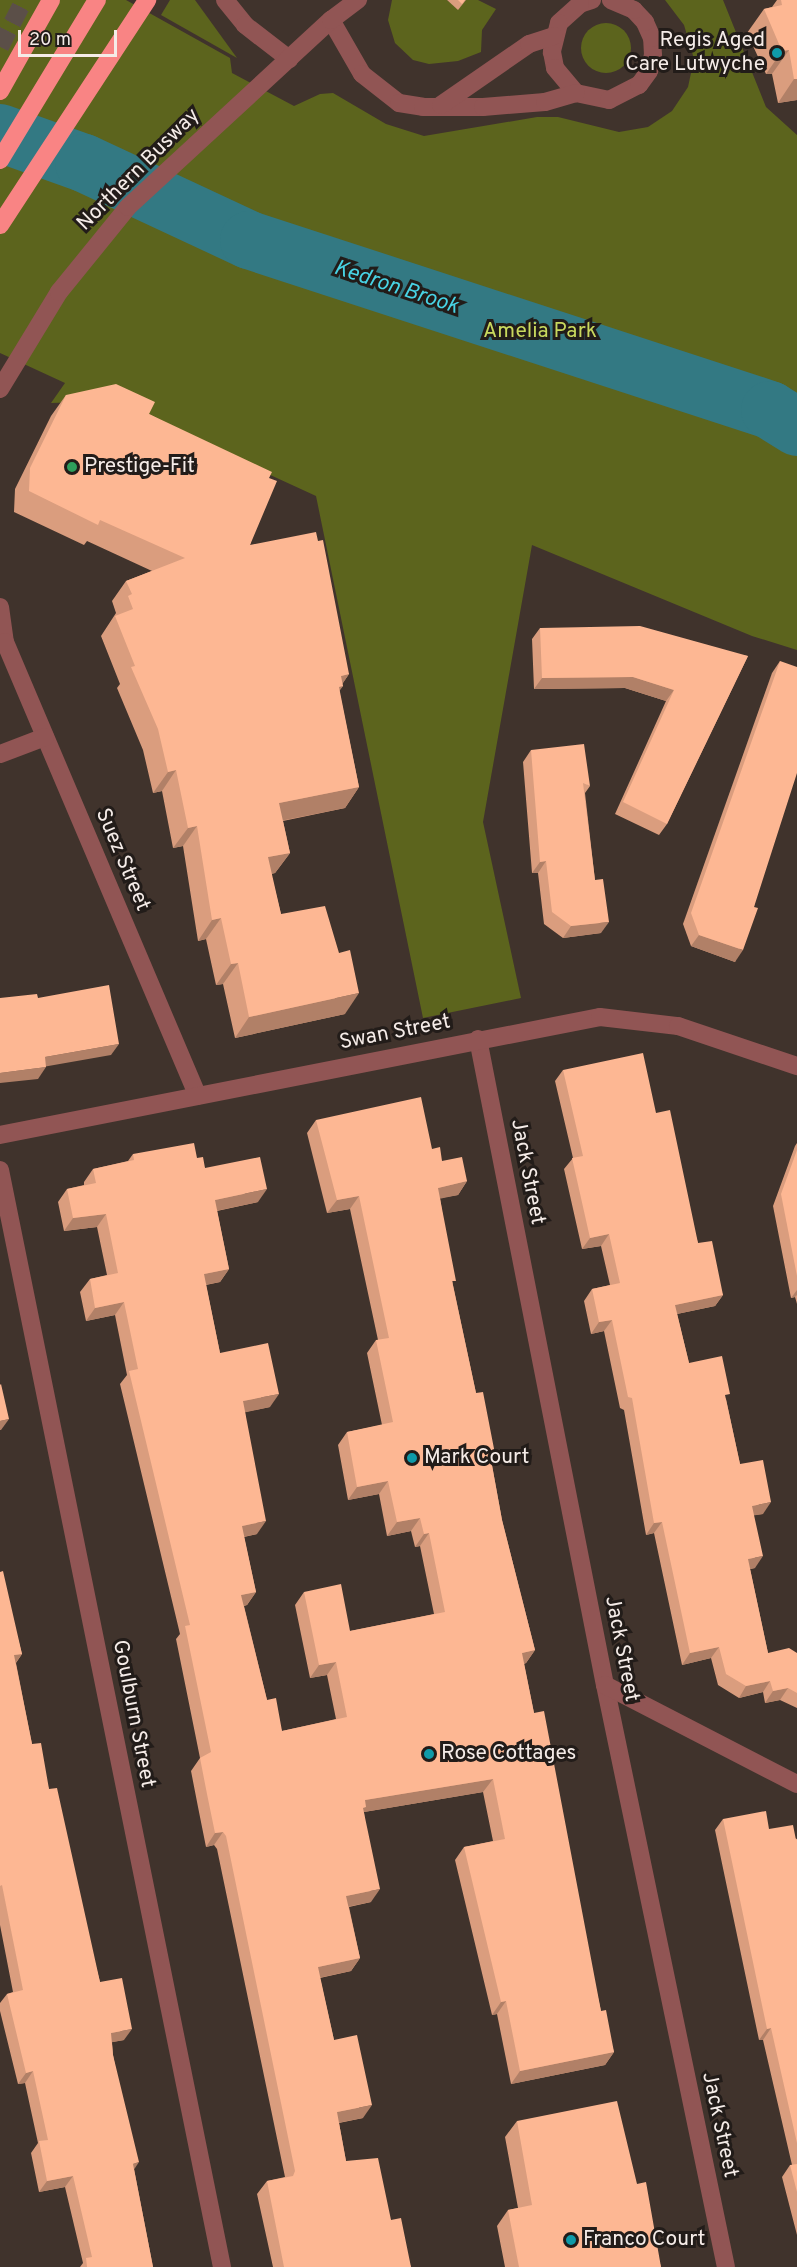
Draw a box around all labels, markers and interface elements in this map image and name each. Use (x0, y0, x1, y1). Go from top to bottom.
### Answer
scale bar (21, 18, 120, 56)
place label: Regis Aged Care Lutwyche (625, 28, 765, 78)
text: 20 m (29, 29, 71, 52)
marker: Regis Aged Care Lutwyche (770, 46, 784, 60)
street label: Northern Busway (72, 103, 206, 237)
water label: Kedron Brook (330, 255, 462, 321)
park label: Amelia Park (483, 319, 597, 345)
place label: Prestige-Fit (84, 454, 195, 480)
marker: Prestige-Fit (65, 460, 79, 474)
street label: Suez Street (89, 805, 155, 915)
street label: Swan Street (337, 1010, 453, 1056)
street label: Jack Street (504, 1117, 550, 1227)
place label: Mark Court (424, 1445, 530, 1471)
marker: Mark Court (405, 1451, 419, 1465)
street label: Jack Street (598, 1594, 644, 1704)
street label: Goulburn Street (106, 1638, 160, 1790)
place label: Rose Cottages (441, 1741, 576, 1767)
marker: Rose Cottages (422, 1747, 436, 1761)
street label: Jack Street (696, 2070, 742, 2180)
place label: Franco Court (583, 2227, 706, 2253)
marker: Franco Court (564, 2233, 578, 2247)

